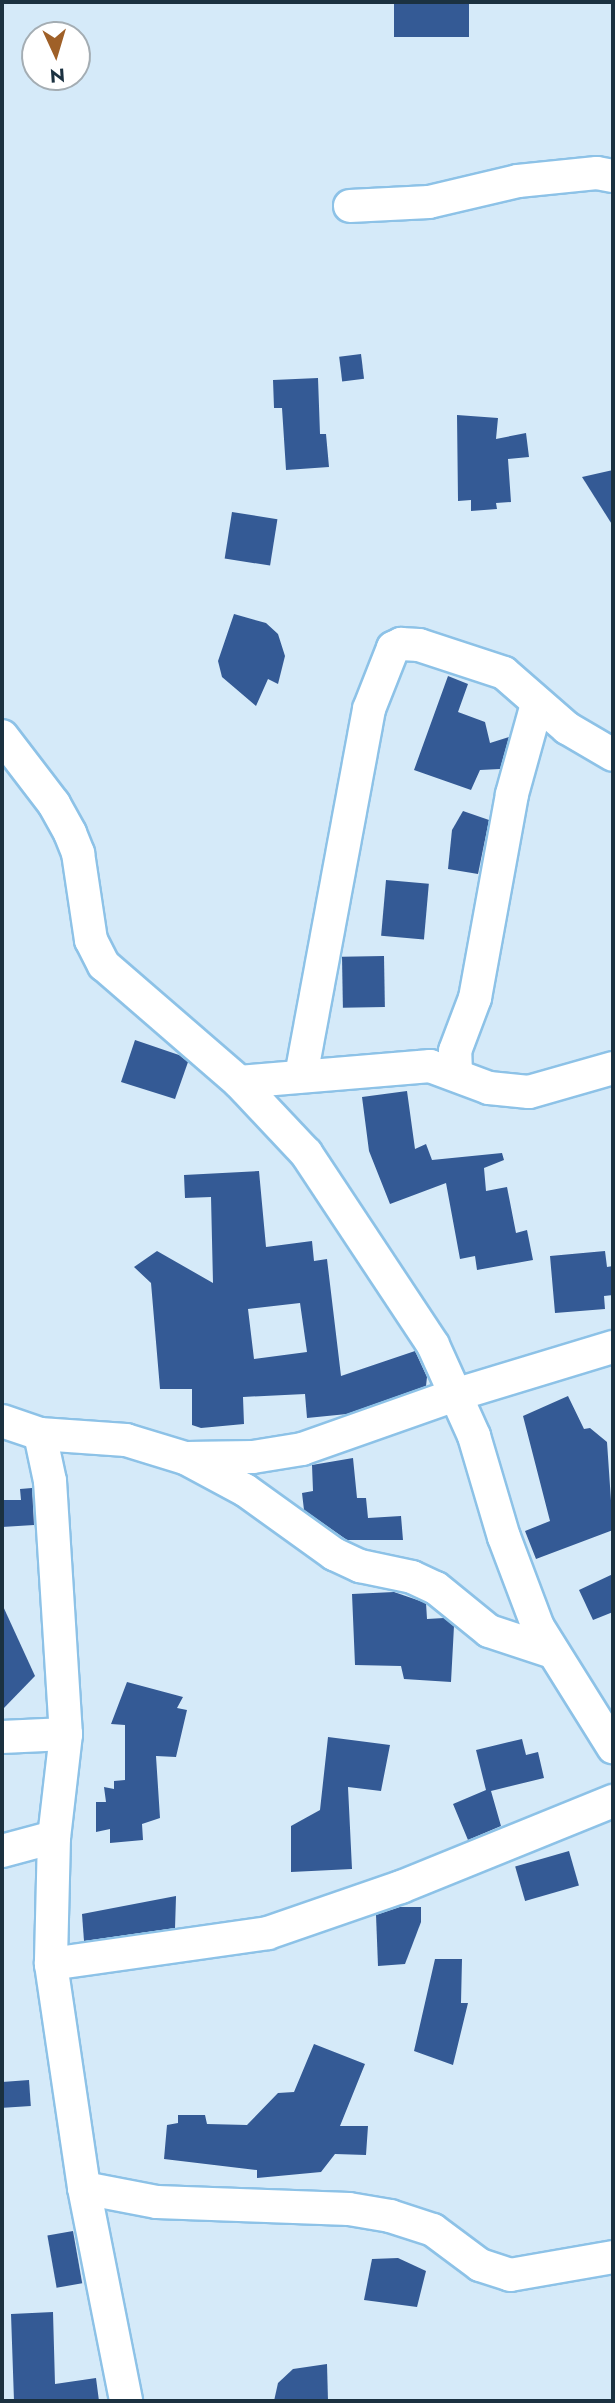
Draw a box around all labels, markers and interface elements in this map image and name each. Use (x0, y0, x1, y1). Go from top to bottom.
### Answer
north arrow (21, 21, 91, 91)
text: N (49, 61, 66, 89)

